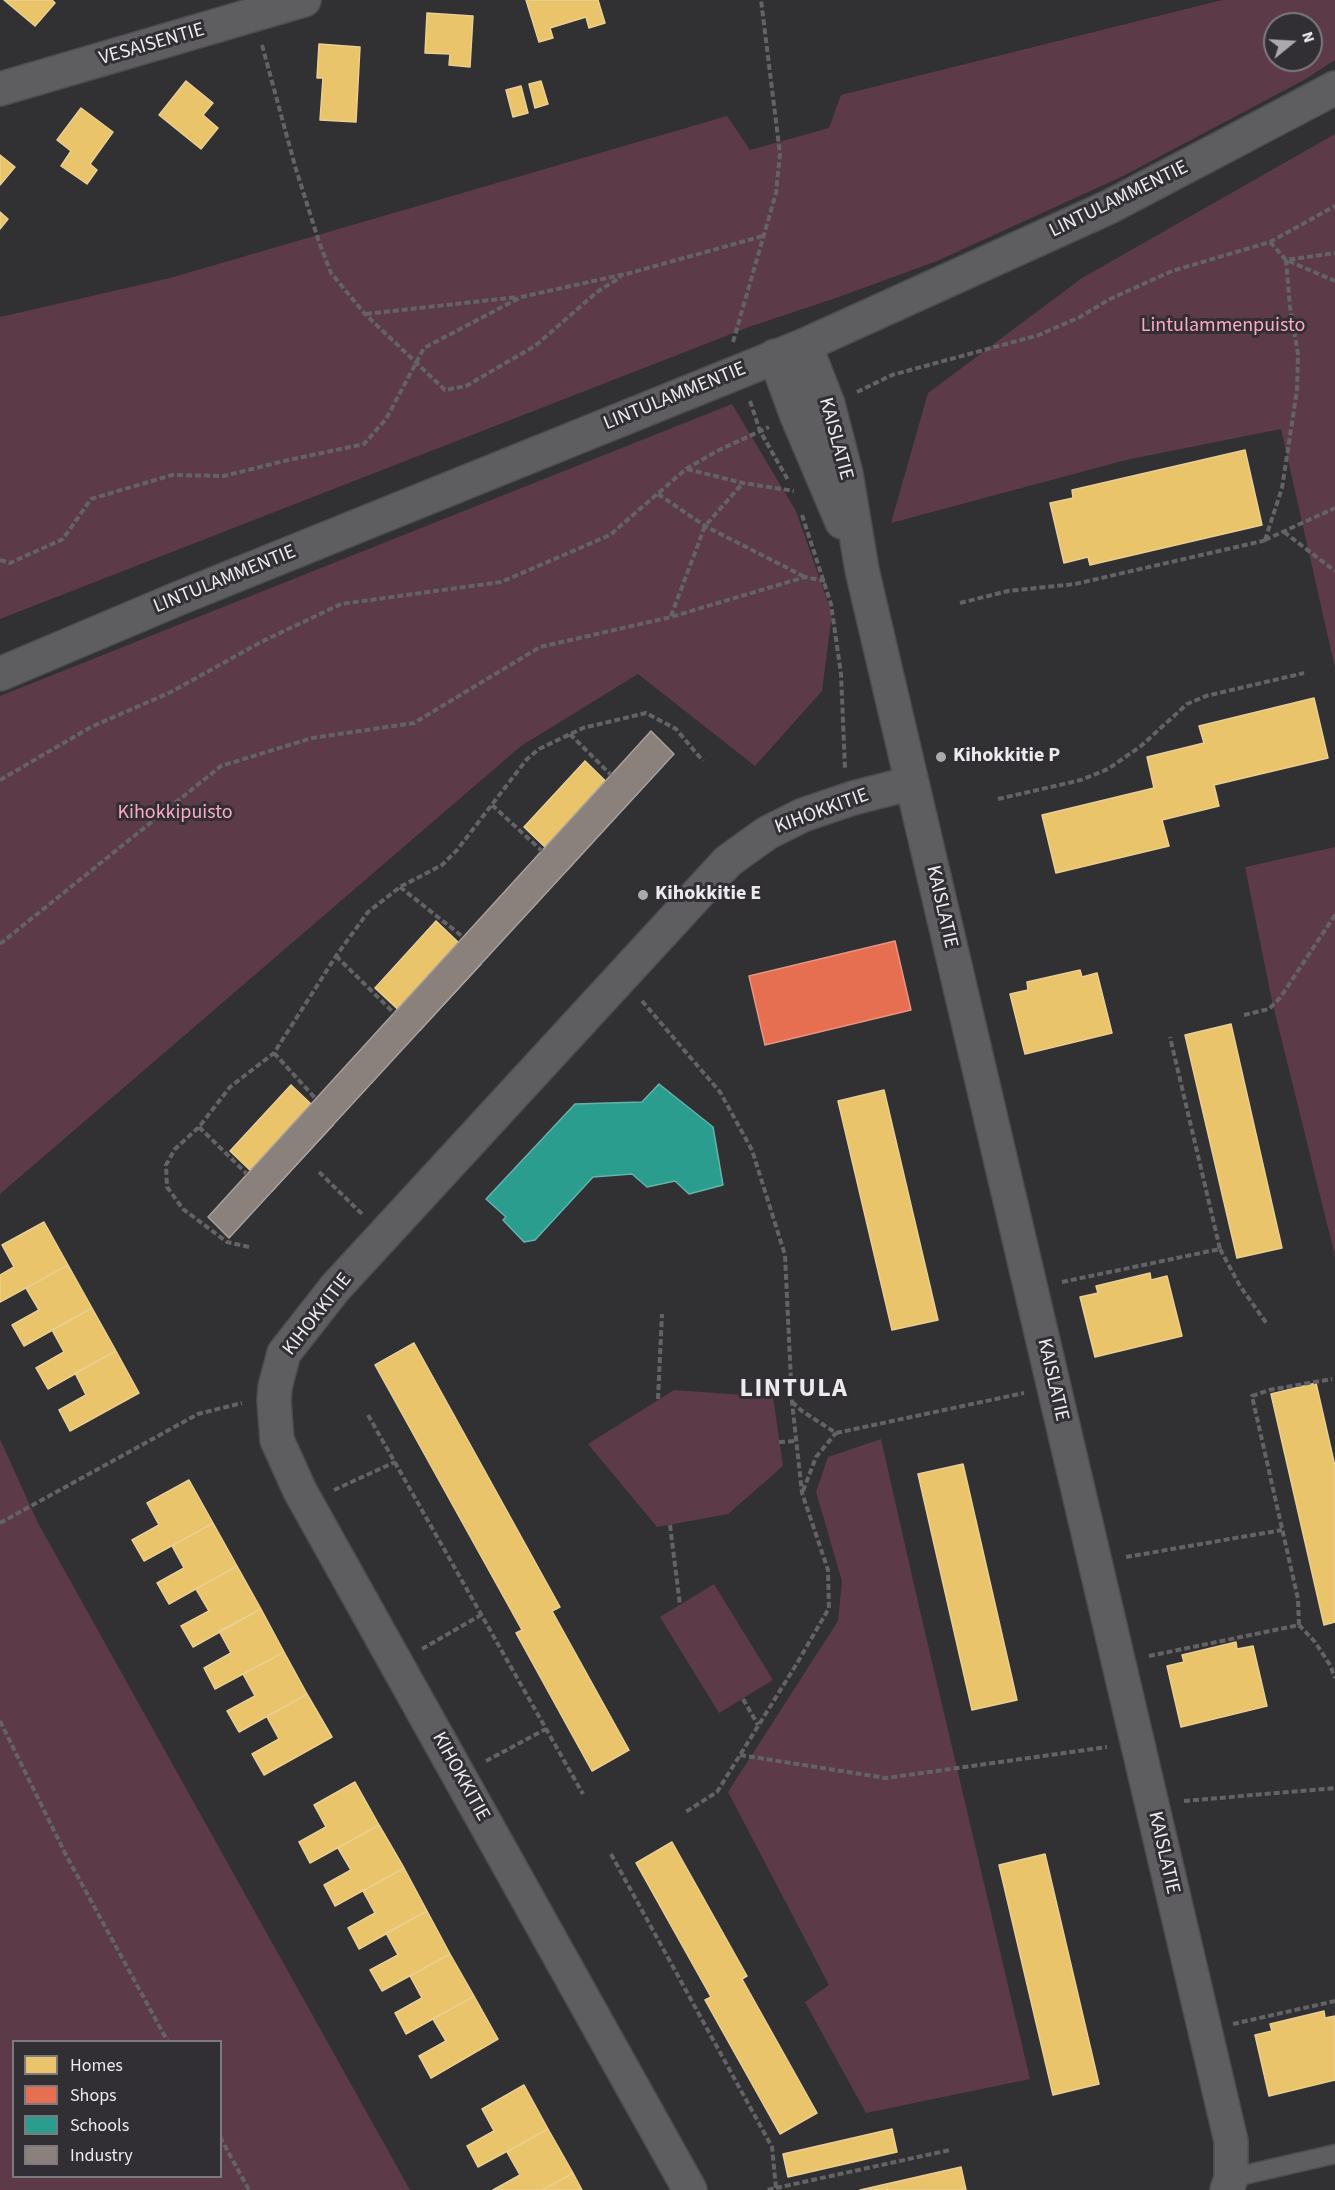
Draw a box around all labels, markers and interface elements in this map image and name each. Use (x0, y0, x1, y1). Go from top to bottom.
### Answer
north arrow (1263, 12, 1323, 72)
street label: VESAISENTIE (97, 19, 207, 71)
text: N (1296, 29, 1320, 46)
street label: LINTULAMMENTIE (1046, 156, 1192, 244)
park label: Lintulammenpuisto (1141, 315, 1305, 339)
street label: LINTULAMMENTIE (600, 358, 750, 436)
street label: KAISLATIE (813, 395, 857, 483)
street label: LINTULAMMENTIE (150, 541, 300, 619)
place label: Kihokkitie P (953, 745, 1060, 769)
marker: Kihokkitie P (934, 750, 948, 764)
street label: KIHOKKITIE (772, 784, 872, 840)
park label: Kihokkipuisto (117, 802, 233, 826)
street label: KAISLATIE (920, 863, 962, 951)
place label: Kihokkitie E (655, 883, 761, 907)
marker: Kihokkitie E (636, 888, 650, 902)
street label: KIHOKKITIE (278, 1269, 358, 1361)
street label: KAISLATIE (1031, 1336, 1073, 1424)
district label: LINTULA (739, 1374, 849, 1406)
street label: KIHOKKITIE (426, 1728, 494, 1826)
street label: KAISLATIE (1142, 1809, 1184, 1897)
legend (12, 2040, 222, 2178)
text: Homes (70, 2053, 123, 2078)
text: Shops (70, 2083, 117, 2108)
text: Schools (70, 2113, 129, 2138)
text: Industry (70, 2143, 133, 2168)

